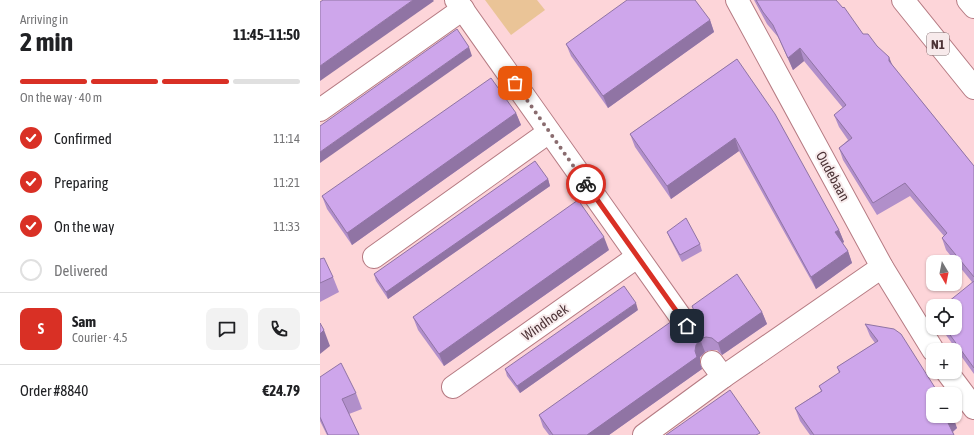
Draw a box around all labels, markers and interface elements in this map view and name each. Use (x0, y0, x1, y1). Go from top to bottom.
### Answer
text: Arriving in (20, 12, 68, 27)
text: 11:45–11:50 (233, 26, 300, 43)
text: 2 min (20, 27, 73, 57)
road number: N1 (927, 33, 949, 55)
pin (498, 66, 532, 100)
icon: bag (504, 72, 526, 94)
text: On the way · 40 m (20, 90, 102, 105)
icon: check (20, 127, 42, 149)
text: Confirmed (54, 130, 112, 147)
text: 11:14 (273, 131, 300, 146)
street label: Oudebaan (813, 148, 853, 204)
courier (566, 164, 606, 204)
icon: check (20, 171, 42, 193)
icon: bike (575, 173, 597, 195)
text: Preparing (54, 174, 108, 191)
text: 11:21 (273, 175, 300, 190)
icon: check (20, 215, 42, 237)
text: On the way (54, 218, 115, 235)
text: 11:33 (273, 219, 300, 234)
north arrow (926, 255, 962, 291)
map controls (926, 255, 962, 423)
text: Delivered (54, 262, 108, 279)
button: locate (926, 299, 962, 335)
street label: Windhoek (519, 300, 571, 344)
button: chat (206, 308, 248, 350)
button: phone (258, 308, 300, 350)
pin (670, 309, 704, 343)
text: Sam (72, 313, 96, 330)
icon: home (676, 315, 698, 337)
text: S (38, 320, 44, 337)
text: Courier · 4.5 (72, 330, 128, 345)
button: + (926, 343, 962, 379)
text: Order #8840 (20, 382, 88, 399)
text: €24.79 (262, 382, 300, 399)
button: − (926, 387, 962, 423)

